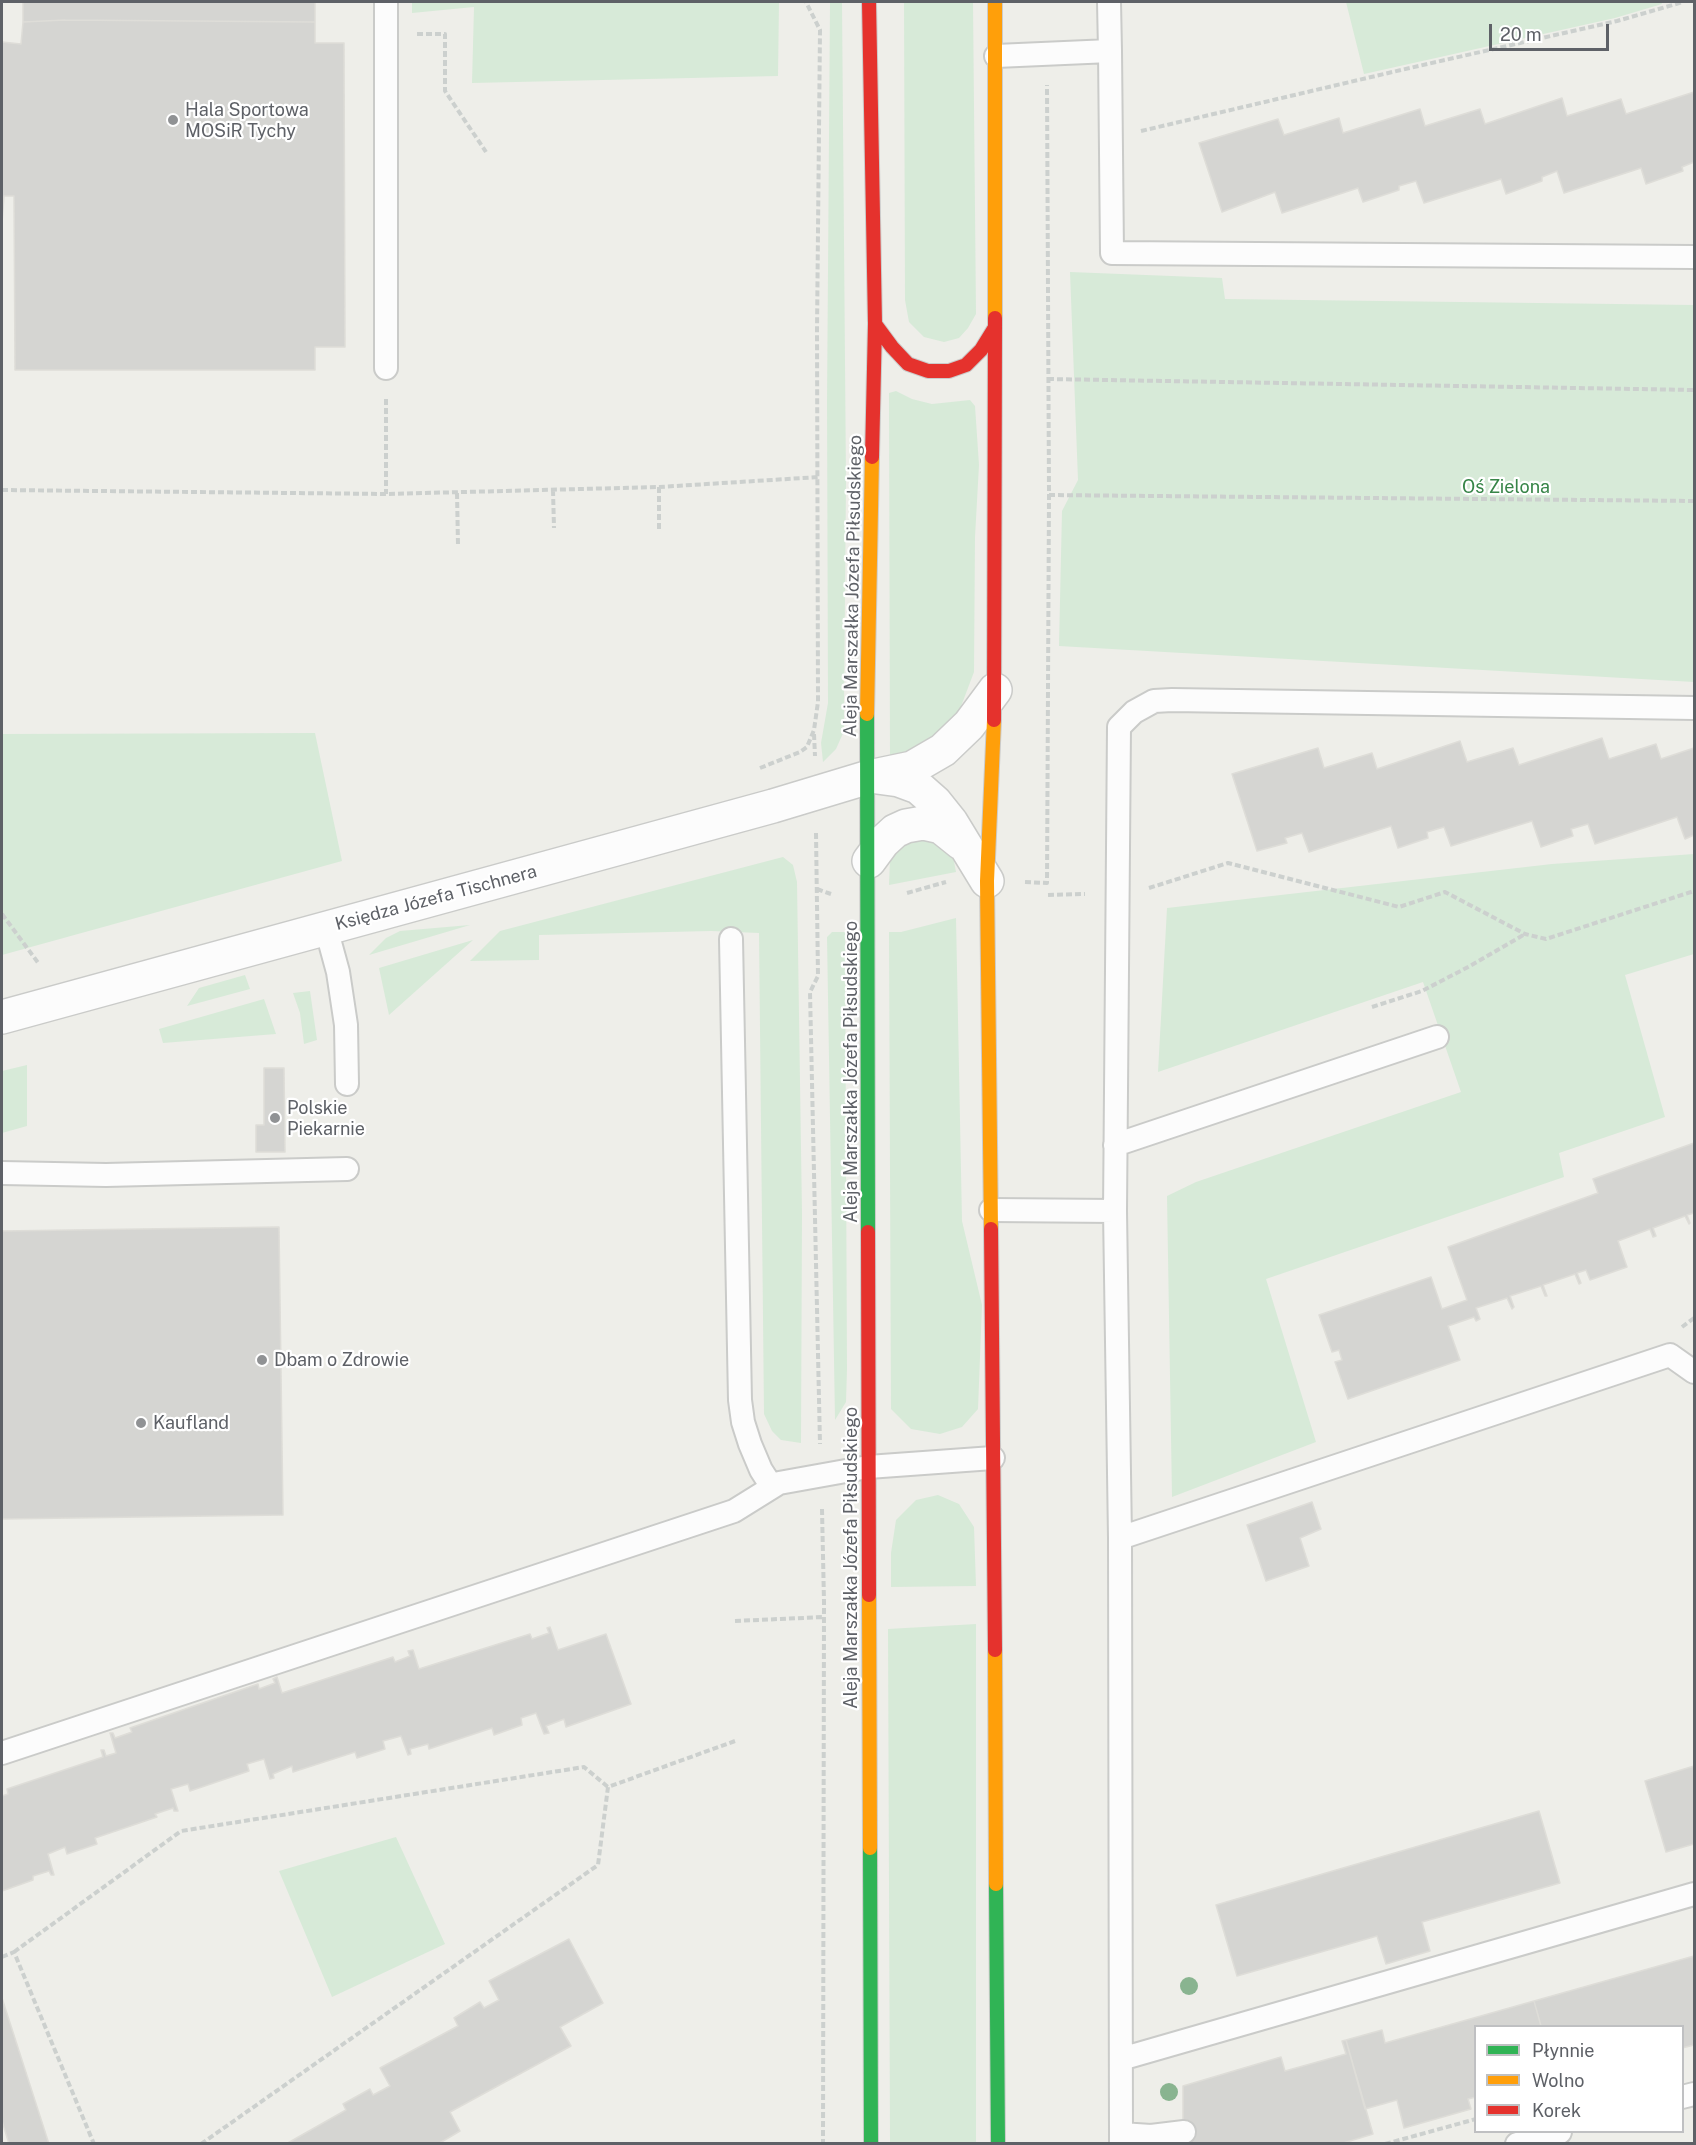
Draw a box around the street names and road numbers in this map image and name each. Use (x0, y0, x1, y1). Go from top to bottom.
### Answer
street label: Aleja Marszałka Józefa Piłsudskiego (840, 435, 866, 737)
street label: Księdza Józefa Tischnera (333, 861, 539, 935)
street label: Aleja Marszałka Józefa Piłsudskiego (840, 921, 862, 1223)
street label: Aleja Marszałka Józefa Piłsudskiego (840, 1407, 862, 1709)

